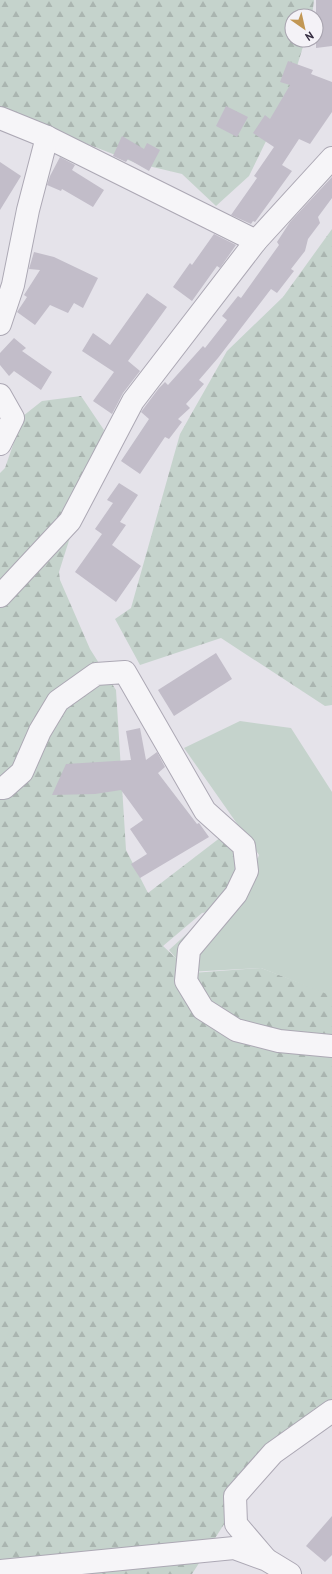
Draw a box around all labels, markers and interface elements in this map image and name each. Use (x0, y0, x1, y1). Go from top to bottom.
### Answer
north arrow (284, 8, 324, 48)
text: N (303, 28, 317, 44)

